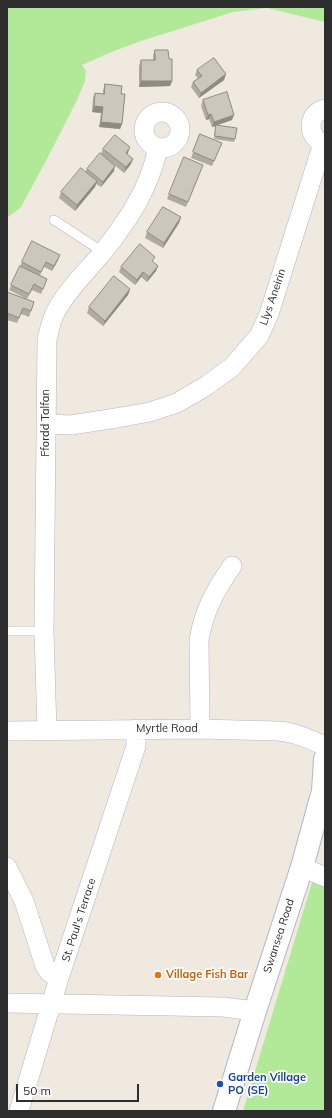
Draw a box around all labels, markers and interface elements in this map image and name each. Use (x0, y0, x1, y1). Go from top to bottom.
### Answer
street label: Llys Aneirin (257, 267, 289, 327)
street label: Ffordd Talfan (39, 389, 53, 457)
street label: Myrtle Road (136, 722, 198, 736)
street label: St. Paul's Terrace (59, 877, 99, 963)
street label: Swansea Road (261, 897, 297, 975)
place label: Village Fish Bar (166, 968, 248, 982)
marker: Village Fish Bar (153, 970, 163, 980)
place label: Garden Village PO (SE) (228, 1071, 306, 1097)
scale bar (18, 1076, 141, 1102)
marker: Garden Village PO (SE) (215, 1079, 225, 1089)
text: 50 m (23, 1083, 51, 1098)

